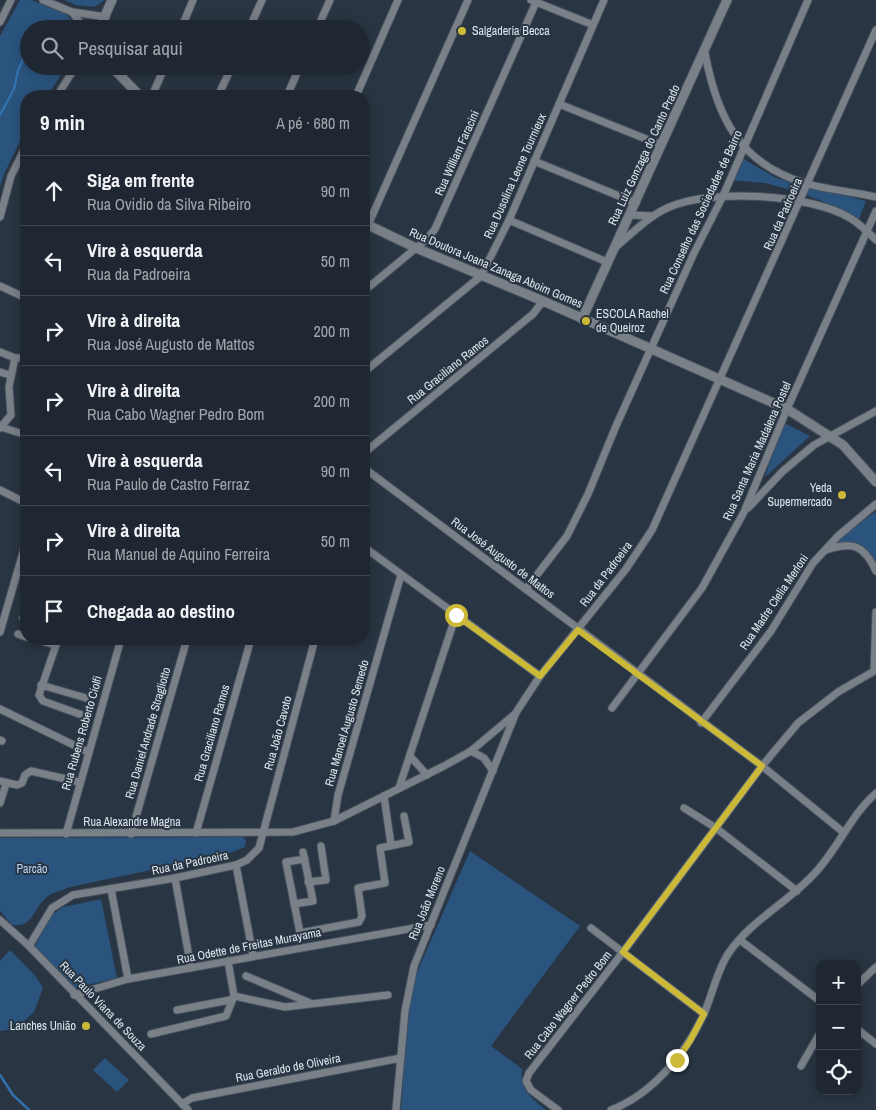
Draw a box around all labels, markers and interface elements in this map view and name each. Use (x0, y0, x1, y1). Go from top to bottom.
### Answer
search box (20, 20, 370, 75)
place label: Salgaderia Becca (472, 23, 550, 39)
marker: Salgaderia Becca (456, 25, 468, 37)
icon: search (38, 34, 66, 62)
text: Pesquisar aqui (78, 35, 183, 61)
street label: Rua Luiz Gonzaga do Canto Prado (604, 82, 684, 228)
text: 9 min (40, 108, 85, 137)
street label: Rua William Faracini (431, 108, 483, 198)
street label: Rua Dusolina Leone Tournieux (480, 111, 550, 241)
text: A pé · 680 m (276, 112, 350, 134)
street label: Rua Conselho das Sociedades de Bairro (656, 128, 746, 296)
text: Siga em frente (87, 167, 194, 193)
street label: Rua da Padroeira (760, 175, 806, 253)
icon: ahead (40, 177, 68, 205)
text: 90 m (321, 180, 350, 202)
text: Rua Ovidio da Silva Ribeiro (87, 193, 251, 215)
street label: Rua Doutora Joana Zanaga Aboim Gomes (407, 224, 585, 312)
text: Vire à esquerda (87, 237, 203, 263)
icon: left (40, 247, 68, 275)
text: 50 m (321, 250, 350, 272)
text: Rua da Padroeira (87, 263, 191, 285)
place label: ESCOLA Rachel de Queiroz (596, 306, 669, 336)
text: Vire à direita (87, 307, 180, 333)
marker: ESCOLA Rachel de Queiroz (580, 315, 592, 327)
icon: right (40, 317, 68, 345)
text: 200 m (314, 320, 350, 342)
street label: Rua Graciliano Ramos (404, 332, 492, 408)
text: Rua José Augusto de Mattos (87, 333, 255, 355)
text: Vire à direita (87, 377, 180, 403)
street label: Rua Santa Maria Madalena Postel (719, 379, 795, 523)
icon: right (40, 387, 68, 415)
text: 200 m (314, 390, 350, 412)
text: Rua Cabo Wagner Pedro Bom (87, 403, 264, 425)
text: Vire à esquerda (87, 447, 203, 473)
icon: left (40, 457, 68, 485)
text: 90 m (321, 460, 350, 482)
text: Rua Paulo de Castro Ferraz (87, 473, 250, 495)
place label: Yeda Supermercado (767, 480, 833, 510)
marker: Yeda Supermercado (836, 489, 848, 501)
street label: Rua José Augusto de Mattos (448, 514, 558, 602)
text: Vire à direita (87, 517, 180, 543)
icon: right (40, 527, 68, 555)
text: 50 m (321, 530, 350, 552)
street label: Rua da Padroeira (576, 538, 636, 610)
text: Rua Manuel de Aquino Ferreira (87, 543, 270, 565)
street label: Rua Madre Clelia Merloni (736, 551, 812, 653)
icon: arrive (40, 597, 68, 625)
text: Chegada ao destino (87, 598, 235, 624)
route start (445, 604, 468, 627)
street label: Rua Manoel Augusto Semedo (321, 658, 373, 788)
street label: Rua Daniel Andrade Stragliotto (122, 665, 174, 801)
street label: Rua Rubens Roberto Ciolfi (58, 674, 106, 792)
street label: Rua Graciliano Ramos (191, 683, 234, 783)
street label: Rua João Cavoto (260, 694, 296, 772)
street label: Rua Alexandre Magna (83, 814, 181, 830)
street label: Rua da Padroeira (150, 847, 230, 879)
park label: Parcão (16, 861, 48, 877)
street label: Rua João Moreno (405, 864, 449, 942)
street label: Rua Odette de Freitas Murayama (176, 924, 323, 968)
street label: Rua Cabo Wagner Pedro Bom (521, 948, 615, 1062)
street label: Rua Paulo Viana de Souza (56, 958, 150, 1055)
map controls (816, 960, 861, 1095)
button: + (816, 960, 861, 1005)
button: − (816, 1005, 861, 1050)
place label: Lanches União (10, 1018, 76, 1034)
marker: Lanches União (80, 1020, 92, 1032)
route end (666, 1049, 689, 1072)
street label: Rua Geraldo de Oliveira (234, 1050, 342, 1086)
button: locate (816, 1050, 861, 1095)

